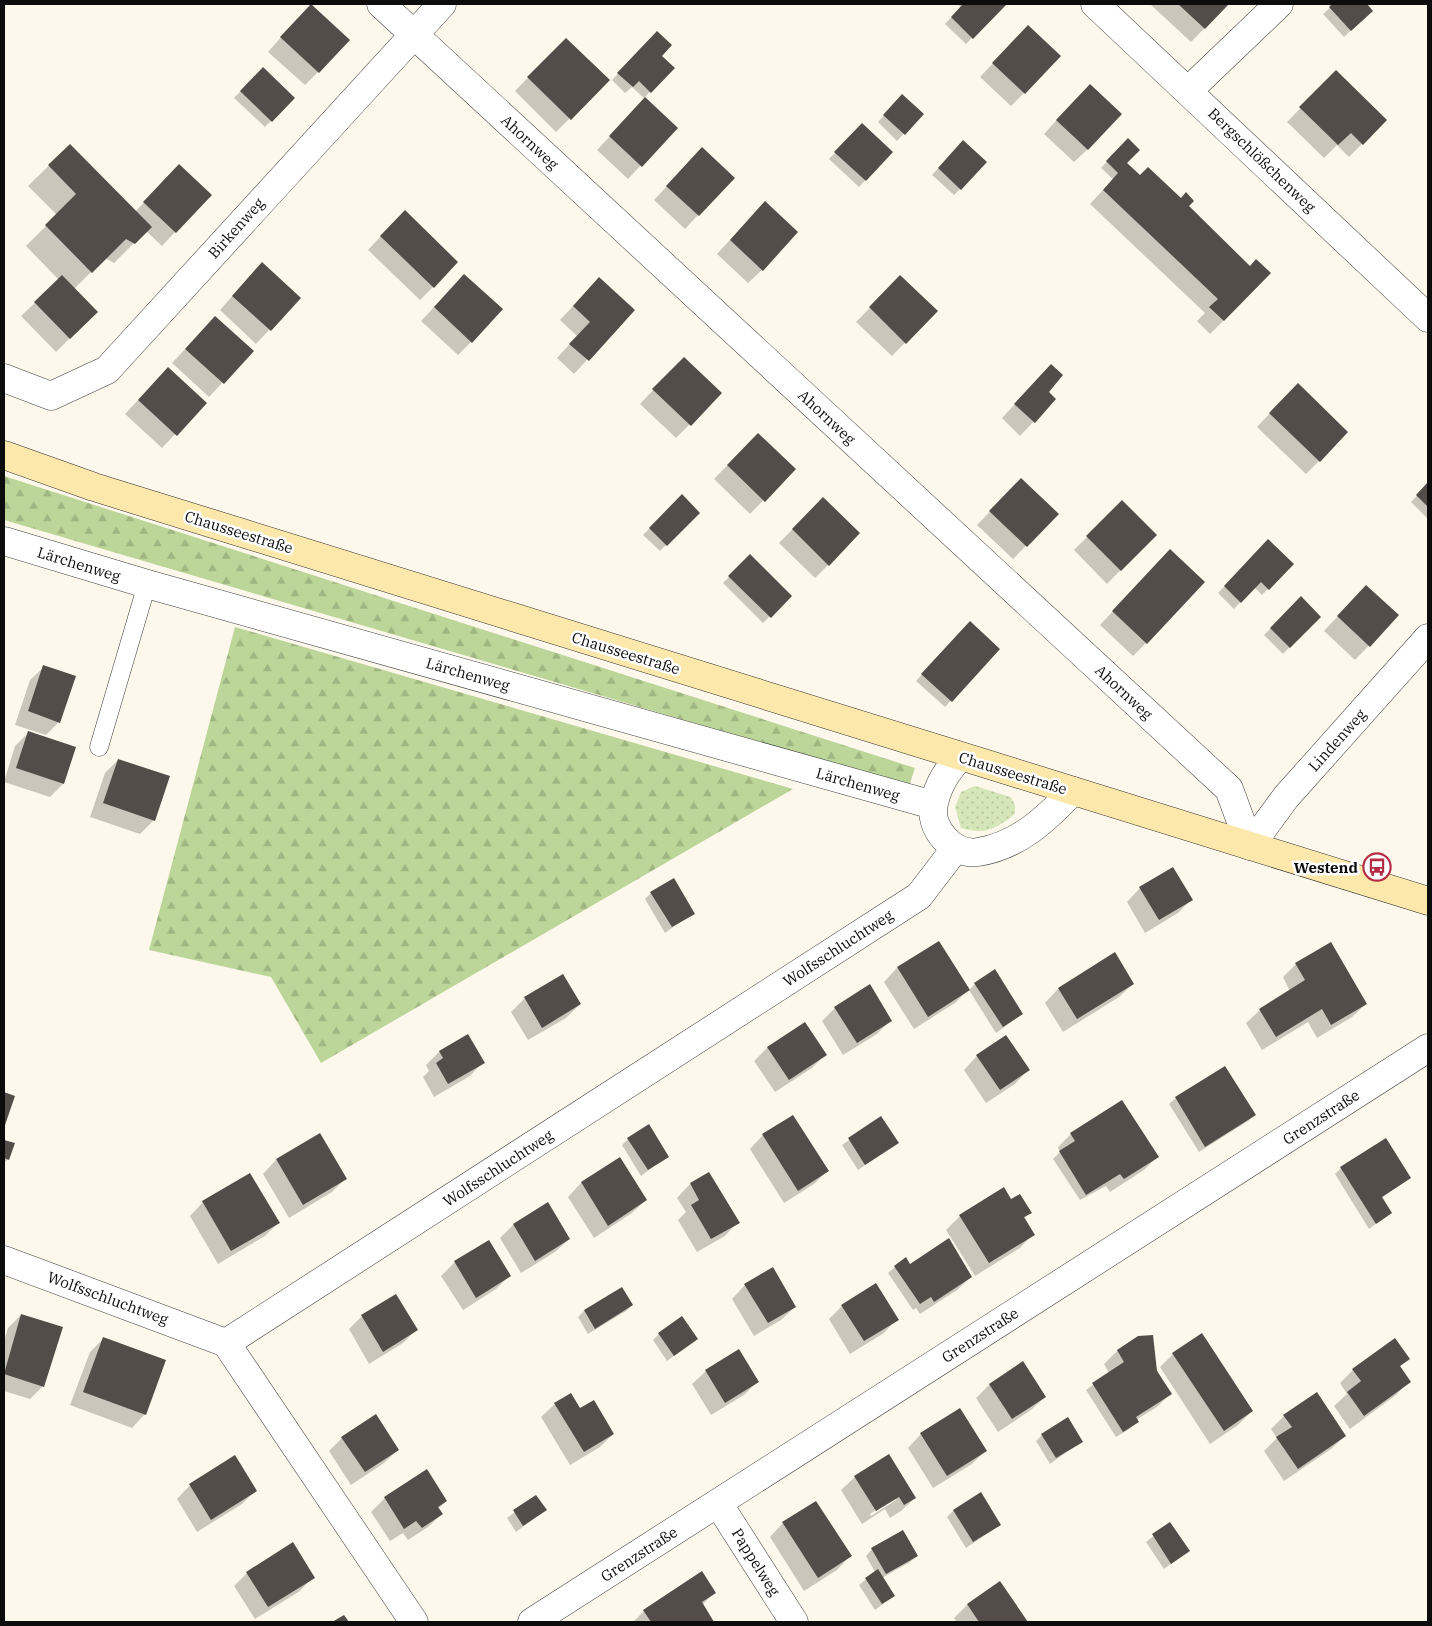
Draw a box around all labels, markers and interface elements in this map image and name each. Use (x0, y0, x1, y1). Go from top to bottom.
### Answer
street label: Bergschlößchenweg (1204, 104, 1320, 216)
street label: Ahornweg (497, 111, 563, 173)
street label: Birkenweg (204, 194, 268, 262)
street label: Ahornweg (794, 386, 860, 448)
street label: Chausseestraße (183, 507, 295, 557)
street label: Lärchenweg (35, 542, 123, 586)
street label: Chausseestraße (570, 628, 682, 678)
street label: Lärchenweg (424, 653, 512, 695)
street label: Ahornweg (1091, 661, 1157, 723)
street label: Lindenweg (1304, 705, 1370, 775)
street label: Chausseestraße (957, 748, 1069, 798)
street label: Lärchenweg (814, 763, 902, 805)
bus stop icon: Westend (1362, 852, 1392, 882)
place label: Westend (1294, 858, 1359, 877)
street label: Wolfsschluchtweg (779, 905, 897, 991)
street label: Grenzstraße (1279, 1085, 1363, 1149)
street label: Wolfsschluchtweg (439, 1125, 557, 1211)
street label: Wolfsschluchtweg (45, 1267, 171, 1329)
street label: Grenzstraße (938, 1303, 1022, 1367)
street label: Grenzstraße (597, 1522, 681, 1586)
street label: Pappelweg (728, 1525, 784, 1599)

